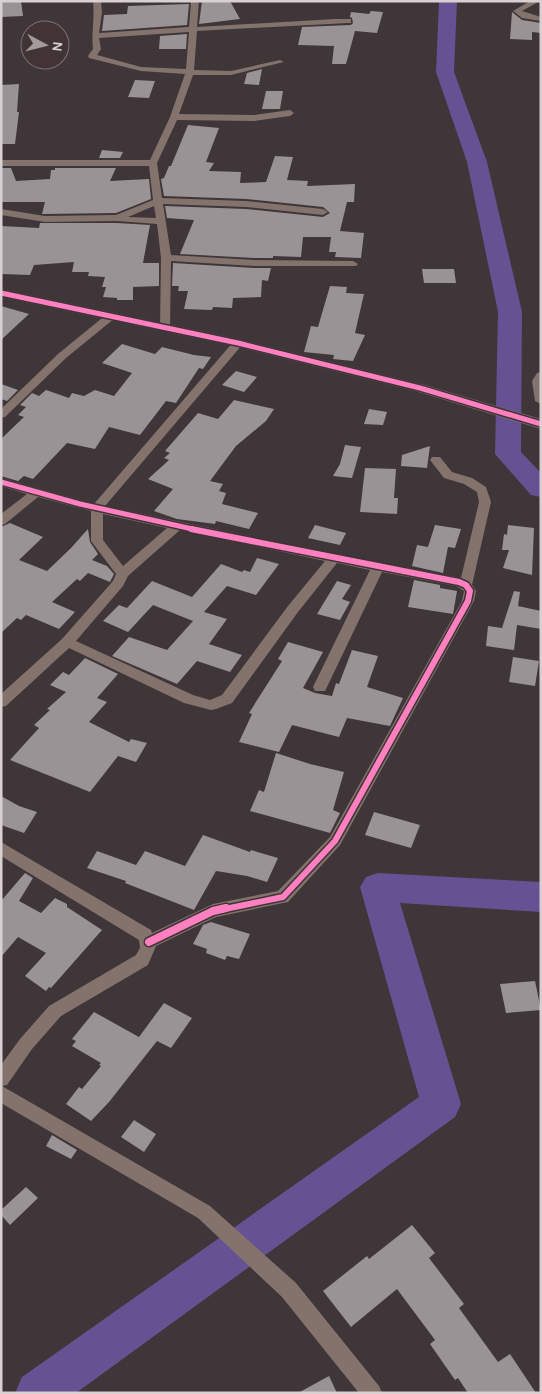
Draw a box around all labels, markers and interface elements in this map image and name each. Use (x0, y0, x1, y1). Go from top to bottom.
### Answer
north arrow (20, 20, 70, 70)
text: N (48, 41, 66, 53)

